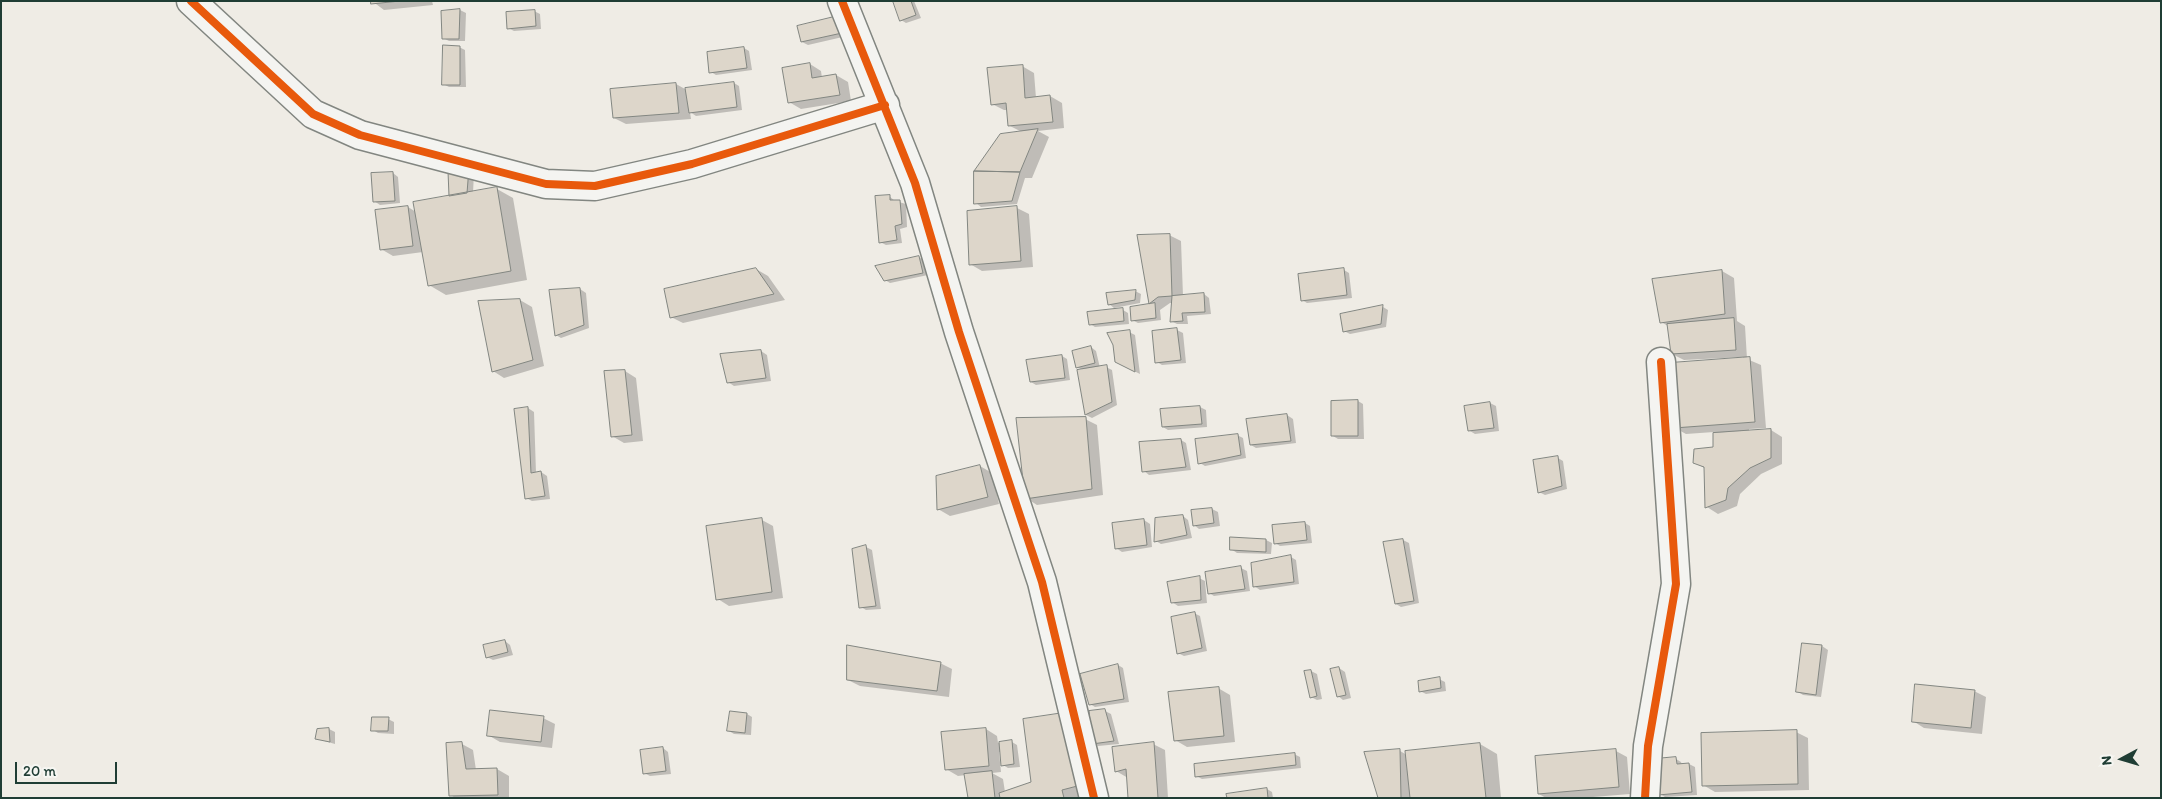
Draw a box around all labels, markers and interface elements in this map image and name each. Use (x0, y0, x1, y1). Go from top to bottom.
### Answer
north arrow (2097, 734, 2147, 784)
scale bar (18, 752, 120, 784)
text: N (2098, 755, 2116, 766)
text: 20 m (23, 762, 56, 780)

